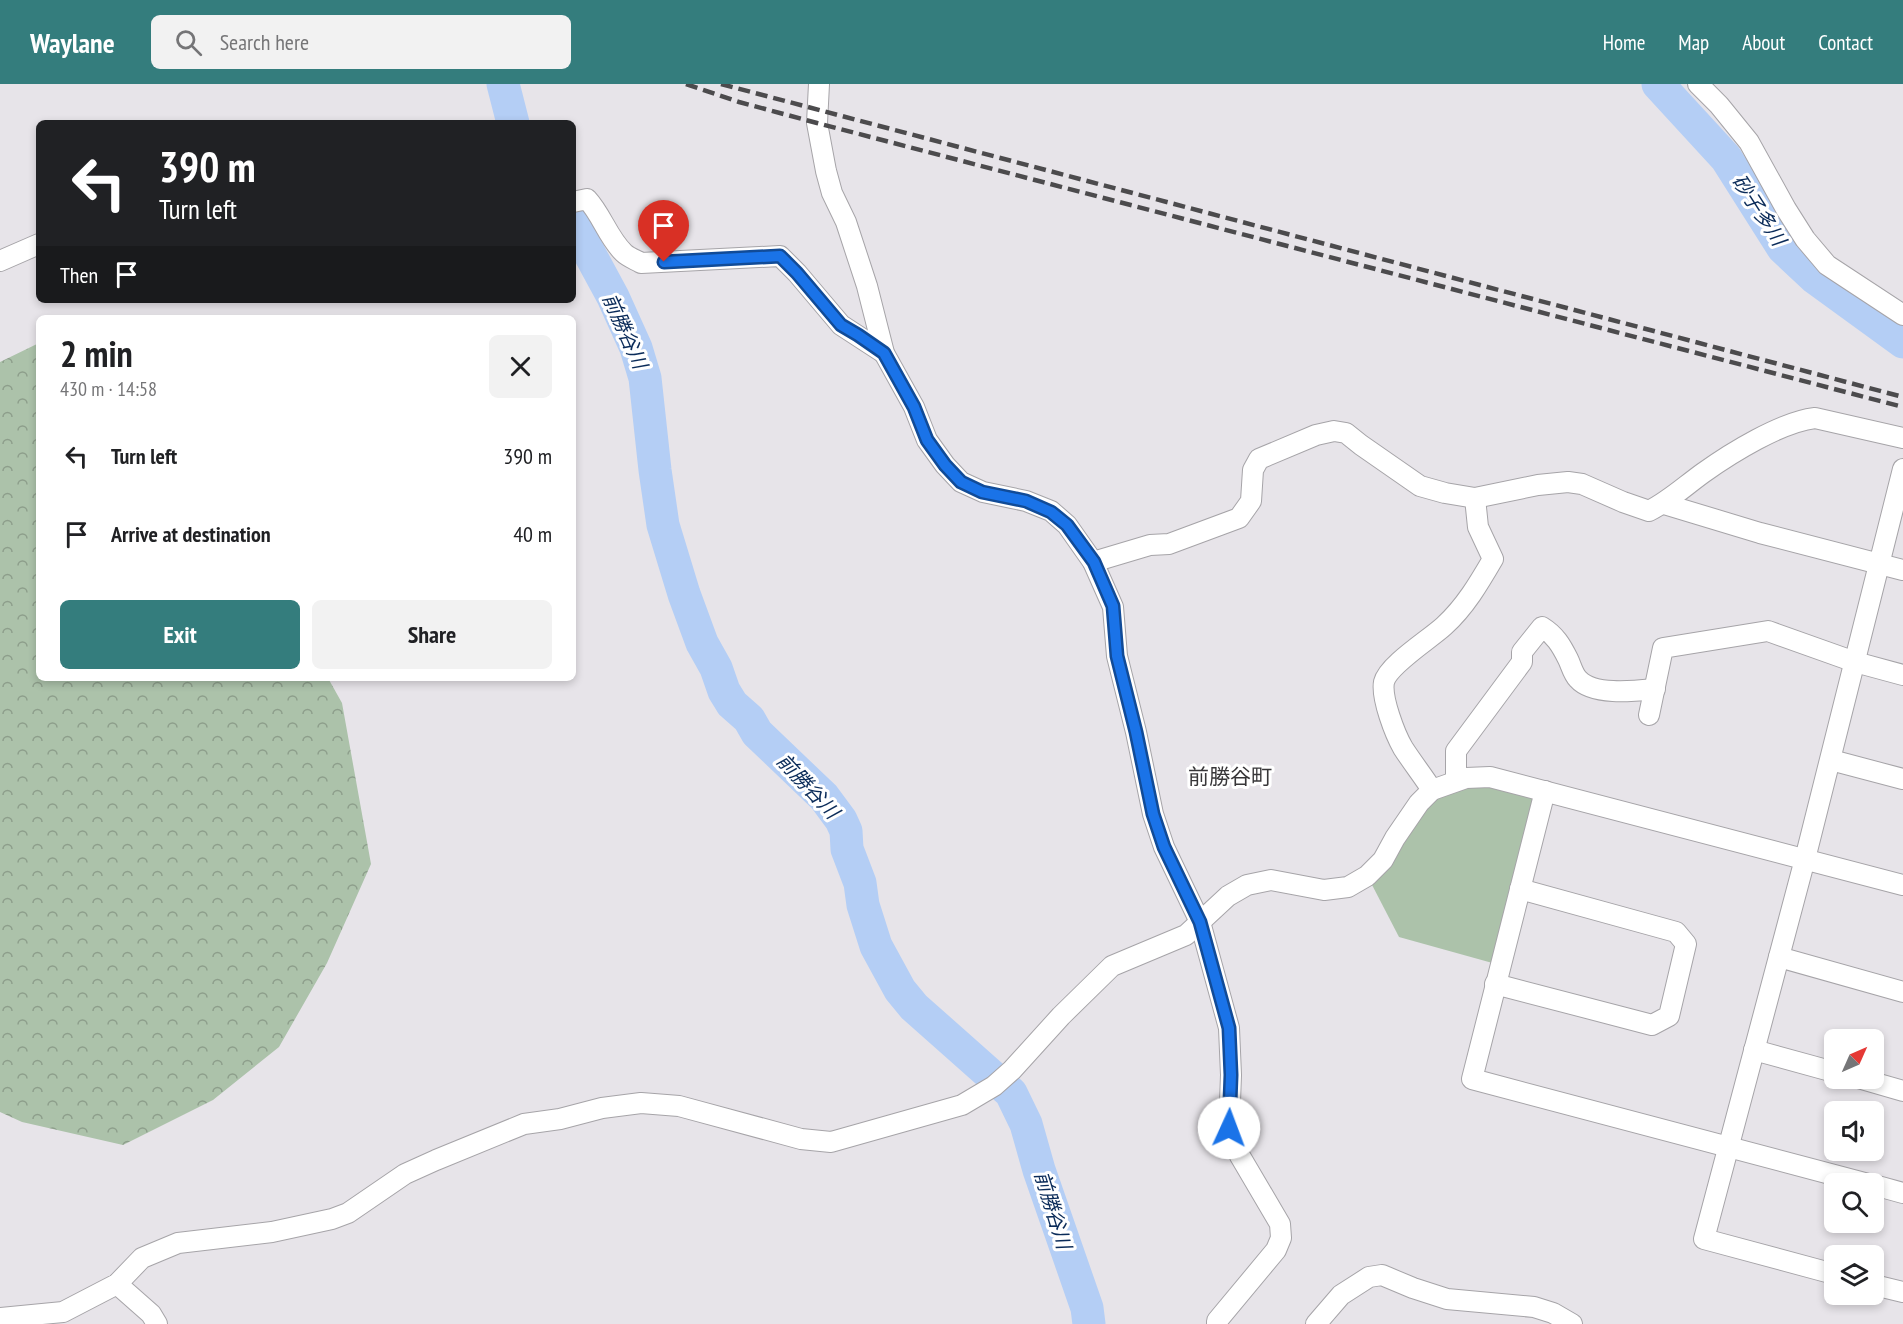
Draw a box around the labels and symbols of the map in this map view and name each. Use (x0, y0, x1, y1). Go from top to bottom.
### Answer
water label: 砂子多川 (1726, 169, 1793, 252)
pin (638, 200, 689, 262)
water label: 前勝谷川 (597, 289, 654, 375)
water label: 前勝谷川 (771, 748, 846, 826)
district label: 前勝谷町 (1188, 763, 1272, 790)
north arrow (1824, 1029, 1884, 1089)
position arrow (1197, 1096, 1261, 1160)
water label: 前勝谷川 (1029, 1168, 1078, 1254)

